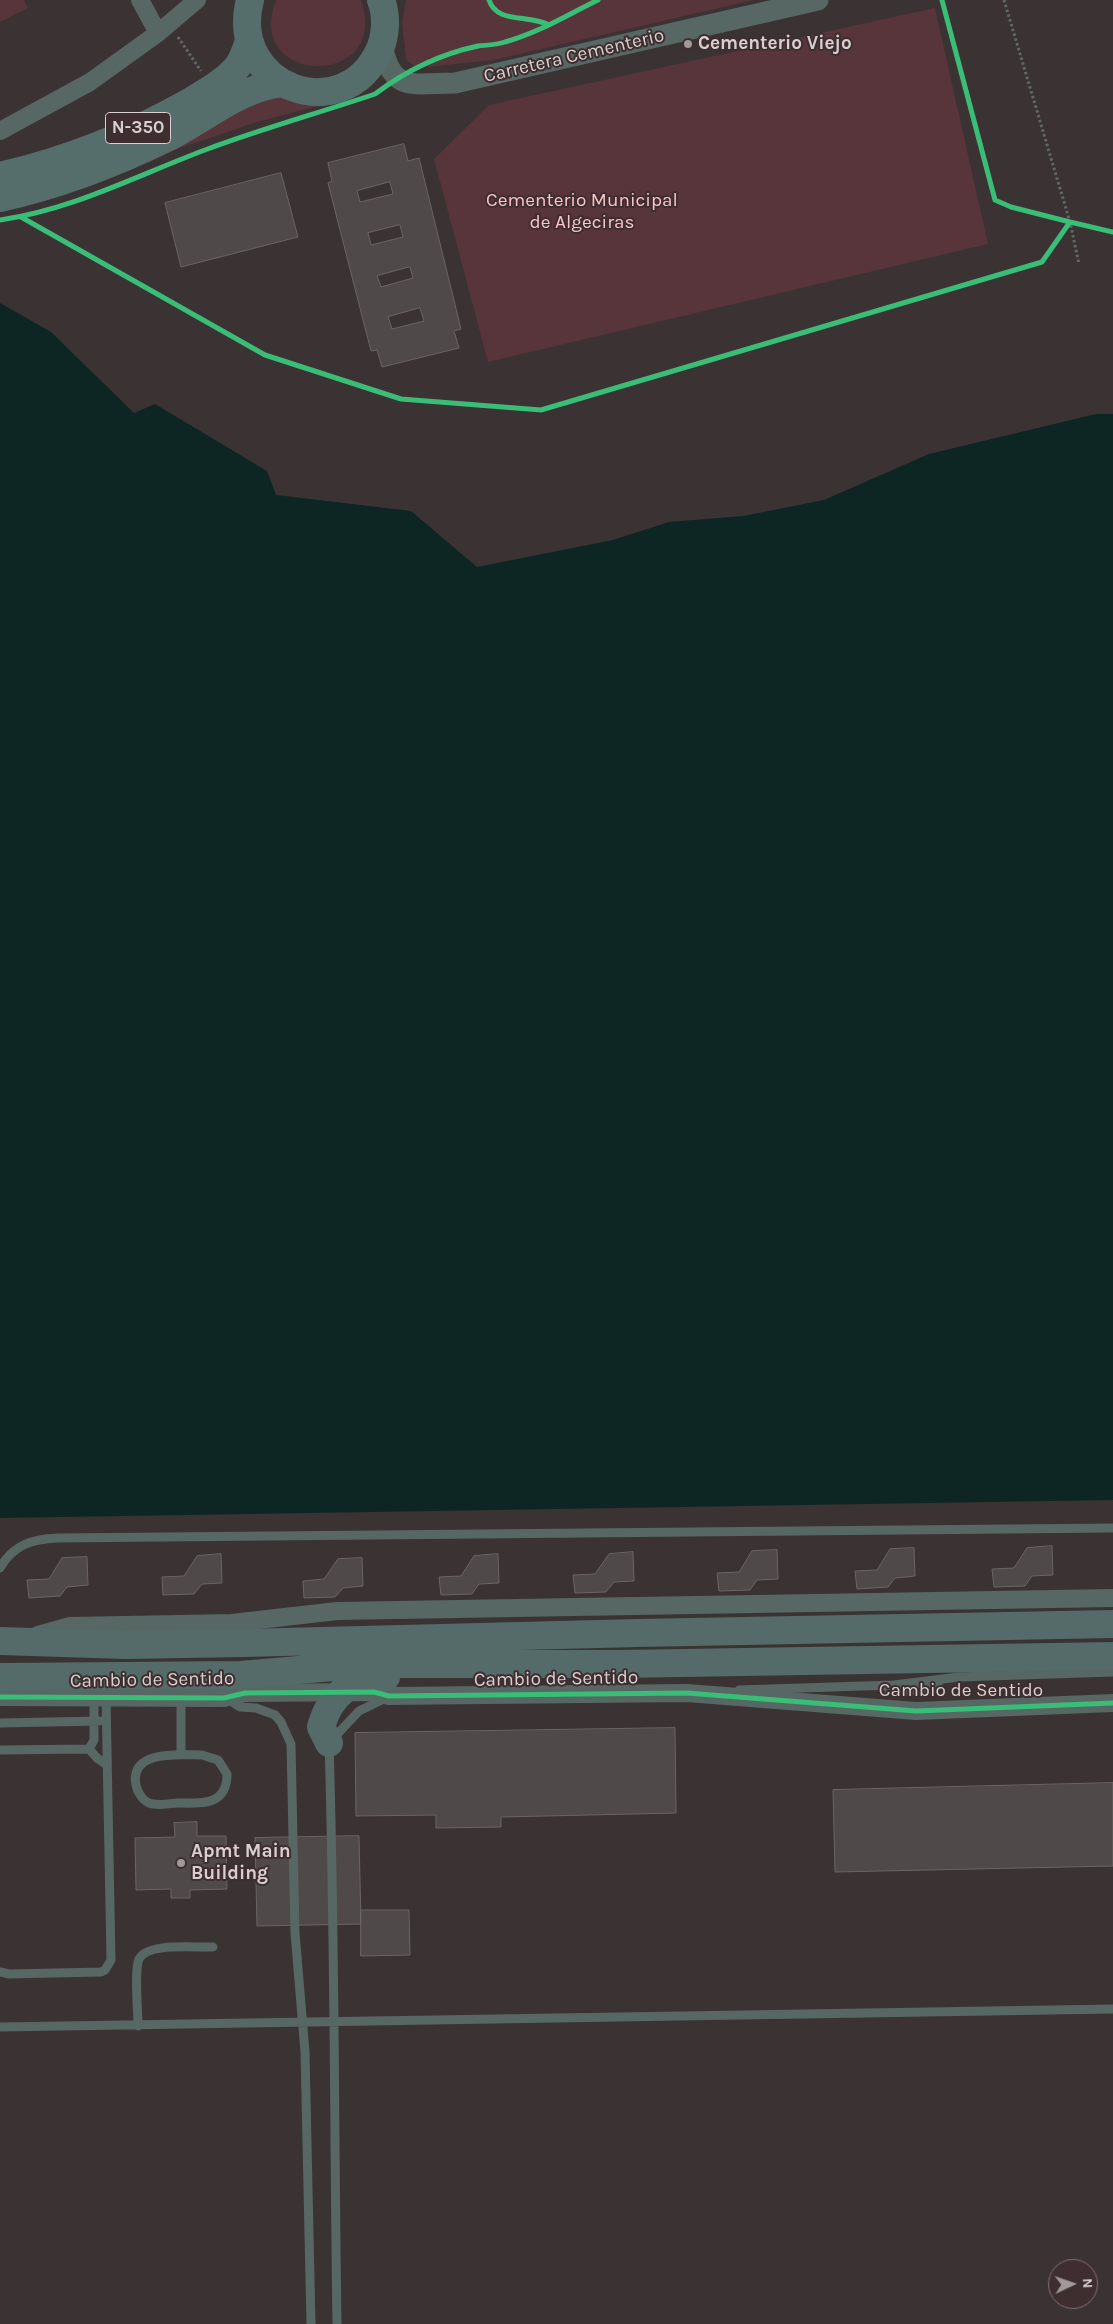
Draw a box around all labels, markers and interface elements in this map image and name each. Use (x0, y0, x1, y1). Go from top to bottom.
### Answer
street label: Carretera Cementerio (482, 24, 666, 88)
place label: Cementerio Viejo (698, 33, 852, 55)
marker: Cementerio Viejo (682, 38, 694, 50)
road number: N-350 (106, 112, 170, 144)
park label: Cementerio Municipal de Algeciras (486, 190, 678, 234)
street label: Cambio de Sentido (474, 1666, 638, 1692)
street label: Cambio de Sentido (70, 1667, 234, 1693)
street label: Cambio de Sentido (879, 1680, 1043, 1702)
place label: Apmt Main Building (191, 1841, 291, 1885)
marker: Apmt Main Building (175, 1857, 187, 1869)
north arrow (1048, 2259, 1098, 2309)
text: N (1079, 2278, 1096, 2289)

